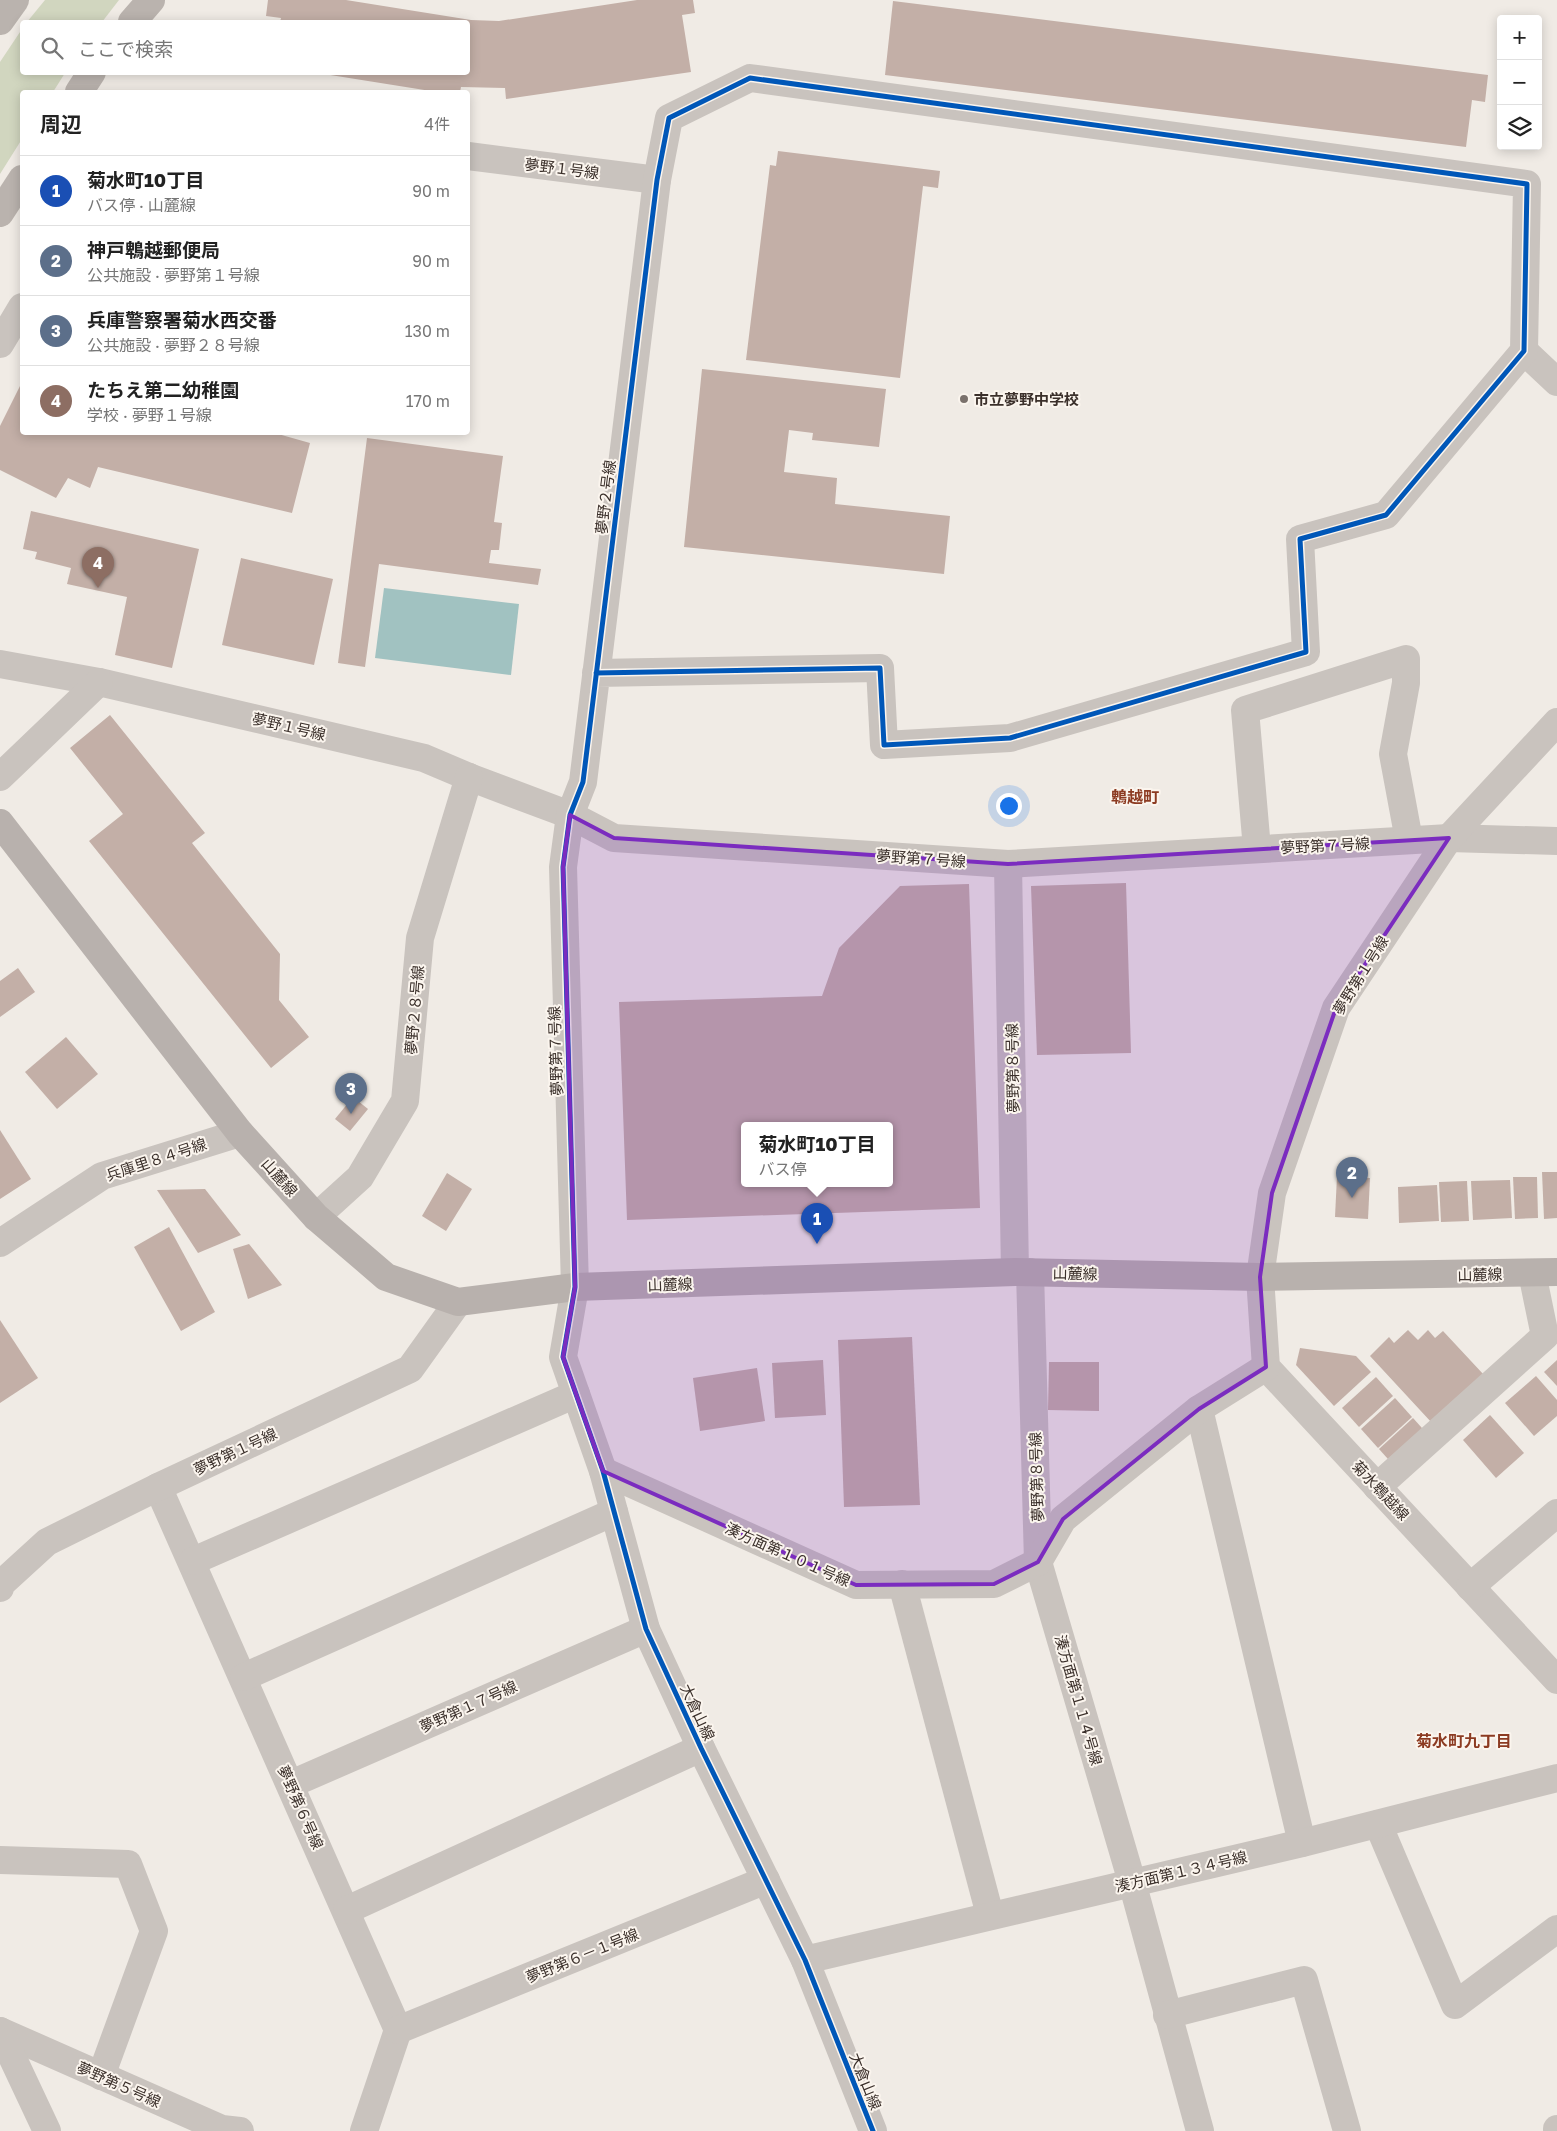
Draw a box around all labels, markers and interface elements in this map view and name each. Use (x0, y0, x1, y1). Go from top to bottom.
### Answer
map controls (1497, 15, 1542, 150)
button: + (1497, 15, 1542, 60)
search box (20, 20, 470, 75)
icon: search (38, 34, 66, 62)
text: ここで検索 (78, 37, 173, 60)
button: − (1497, 60, 1542, 105)
button: layers (1497, 105, 1542, 150)
text: 周辺 (40, 111, 82, 137)
text: 4件 (424, 114, 450, 134)
street label: 夢野１号線 (524, 154, 600, 182)
text: 菊水町10丁目 (87, 168, 204, 191)
text: 1 (52, 181, 60, 201)
text: 90 m (412, 181, 450, 201)
text: バス停 · 山麓線 (87, 195, 196, 215)
text: 神戸鵯越郵便局 (87, 238, 220, 261)
text: 2 (51, 251, 61, 271)
text: 90 m (412, 251, 450, 271)
text: 公共施設 · 夢野第１号線 (87, 265, 260, 285)
text: 兵庫警察署菊水西交番 (87, 308, 277, 331)
text: 3 (51, 321, 61, 341)
text: 130 m (405, 321, 450, 341)
text: 公共施設 · 夢野２８号線 (87, 335, 260, 355)
text: たちえ第二幼稚園 (87, 378, 239, 401)
place label: 市立夢野中学校 (974, 390, 1079, 408)
text: 4 (51, 391, 61, 411)
text: 170 m (406, 391, 450, 411)
marker: 市立夢野中学校 (958, 393, 970, 405)
text: 学校 · 夢野１号線 (87, 405, 212, 425)
street label: 夢野２号線 (591, 459, 619, 535)
pin: 4 (82, 547, 114, 588)
street label: 夢野１号線 (250, 709, 328, 743)
district label: 鵯越町 (1111, 787, 1159, 807)
your location (996, 793, 1022, 819)
street label: 夢野第７号線 (1280, 834, 1370, 856)
street label: 夢野第７号線 (875, 846, 967, 870)
street label: 夢野第１号線 (1329, 932, 1391, 1018)
street label: 夢野２８号線 (401, 964, 427, 1056)
street label: 夢野第７号線 (544, 1006, 566, 1096)
street label: 夢野第８号線 (1002, 1023, 1022, 1113)
pin: 3 (335, 1073, 367, 1114)
popup (741, 1122, 893, 1187)
text: 菊水町10丁目 (758, 1132, 876, 1155)
street label: 兵庫里８４号線 (103, 1134, 209, 1184)
street label: 山麓線 (258, 1154, 302, 1200)
pin: 2 (1336, 1157, 1368, 1198)
text: バス停 (758, 1159, 806, 1179)
pin: 1 (801, 1203, 833, 1244)
street label: 山麓線 (1052, 1264, 1098, 1282)
street label: 山麓線 (1457, 1265, 1503, 1283)
street label: 山麓線 (647, 1274, 693, 1294)
street label: 夢野第１号線 (190, 1424, 280, 1478)
street label: 夢野第８号線 (1025, 1432, 1047, 1522)
street label: 菊水鵯越線 (1349, 1456, 1413, 1524)
street label: 湊方面第１０１号線 (723, 1518, 853, 1590)
street label: 湊方面第１１４号線 (1052, 1633, 1106, 1767)
street label: 夢野第１７号線 (416, 1676, 520, 1736)
street label: 大倉山線 (677, 1681, 719, 1743)
district label: 菊水町九丁目 (1416, 1731, 1512, 1751)
street label: 夢野第６号線 (274, 1762, 328, 1852)
street label: 湊方面第１３４号線 (1113, 1847, 1249, 1895)
street label: 夢野第６－１号線 (523, 1924, 641, 1986)
street label: 大倉山線 (846, 2050, 886, 2112)
street label: 夢野第５号線 (74, 2057, 164, 2111)

